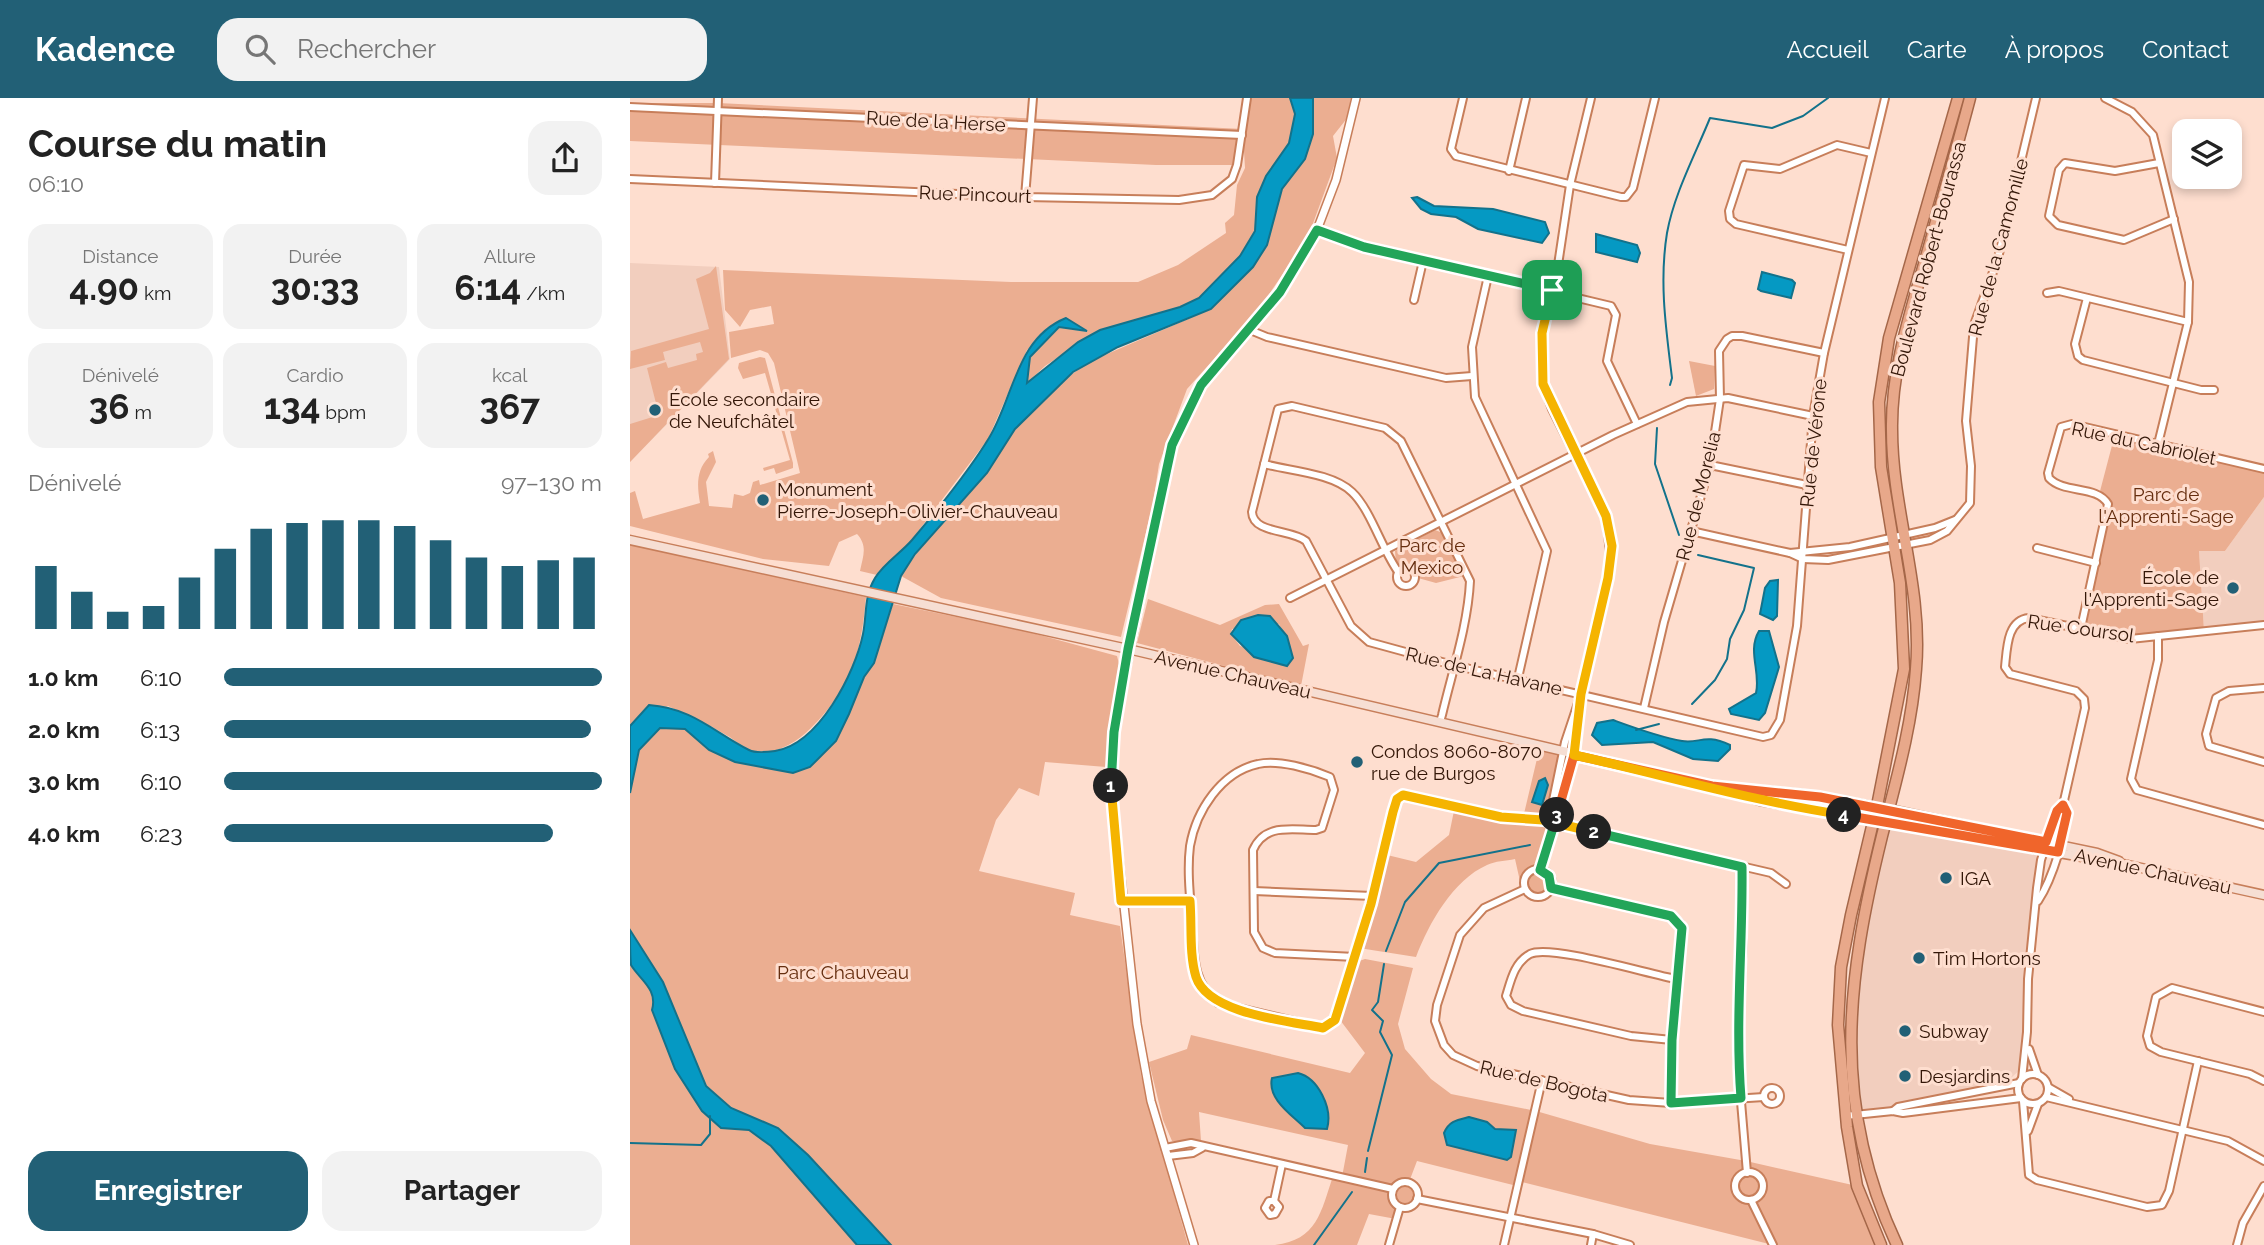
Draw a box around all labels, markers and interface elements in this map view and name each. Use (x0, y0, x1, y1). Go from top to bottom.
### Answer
search box (217, 18, 707, 81)
text: Kadence (35, 30, 175, 69)
icon: search (241, 30, 279, 68)
text: Rechercher (297, 34, 436, 64)
text: Accueil (1787, 35, 1869, 64)
text: Carte (1907, 35, 1967, 64)
text: À propos (2005, 35, 2104, 64)
text: Contact (2142, 35, 2229, 64)
street label: Rue de la Herse (866, 106, 1006, 136)
map controls (2172, 119, 2242, 189)
button: layers (2172, 119, 2242, 189)
text: Course du matin (28, 121, 327, 166)
button: share (528, 121, 602, 195)
street label: Boulevard Robert-Bourassa (1886, 139, 1970, 379)
street label: Rue de la Camomille (1964, 156, 2032, 338)
text: 06:10 (28, 170, 84, 197)
street label: Rue Pincourt (918, 181, 1032, 207)
text: Distance (82, 245, 158, 267)
text: Durée (288, 245, 342, 267)
text: Allure (484, 245, 536, 267)
pin (1522, 260, 1582, 320)
text: 4.90 (69, 267, 139, 308)
text: 30:33 (271, 267, 359, 308)
text: 6:14 (454, 267, 521, 308)
icon: arrive (1533, 271, 1571, 309)
text: km (139, 282, 172, 304)
text: /km (521, 282, 565, 304)
text: Dénivelé (82, 364, 159, 386)
text: Cardio (286, 364, 344, 386)
text: kcal (492, 364, 527, 386)
street label: Rue de Vérone (1795, 378, 1831, 508)
text: 36 (89, 386, 130, 427)
text: 134 (264, 386, 321, 427)
text: 367 (479, 386, 540, 427)
place label: École secondaire de Neufchâtel (669, 388, 820, 432)
text: m (130, 401, 152, 423)
text: bpm (321, 401, 366, 423)
marker: École secondaire de Neufchâtel (647, 402, 663, 418)
street label: Rue du Cabriolet (2070, 417, 2219, 469)
street label: Rue de Morelia (1671, 429, 1725, 563)
text: Dénivelé (28, 469, 121, 496)
text: 97–130 m (501, 469, 602, 496)
place label: Monument Pierre-Joseph-Olivier-Chauveau (777, 478, 1058, 522)
park label: Parc de l'Apprenti-Sage (2098, 483, 2234, 527)
marker: Monument Pierre-Joseph-Olivier-Chauveau (755, 492, 771, 508)
park label: Parc de Mexico (1399, 534, 1465, 578)
place label: École de l'Apprenti-Sage (2084, 566, 2219, 610)
marker: École de l'Apprenti-Sage (2225, 580, 2241, 596)
street label: Rue Coursol (2026, 610, 2137, 646)
street label: Rue de La Havane (1404, 642, 1564, 700)
street label: Avenue Chauveau (1153, 645, 1313, 703)
text: 1.0 km (28, 664, 98, 691)
text: 6:10 (140, 664, 182, 691)
text: 2.0 km (28, 716, 100, 743)
text: 6:13 (140, 716, 180, 743)
place label: Condos 8060-8070 rue de Burgos (1371, 740, 1542, 784)
marker: Condos 8060-8070 rue de Burgos (1349, 754, 1365, 770)
text: 3.0 km (28, 768, 100, 795)
text: 6:10 (140, 768, 182, 795)
pin: 1 (1093, 768, 1128, 804)
text: 1 (1106, 774, 1115, 796)
pin: 3 (1539, 798, 1574, 832)
pin: 4 (1826, 798, 1862, 832)
text: 3 (1551, 803, 1562, 825)
text: 4 (1838, 803, 1849, 825)
pin: 2 (1576, 814, 1612, 850)
text: 4.0 km (28, 820, 100, 847)
text: 6:23 (140, 820, 182, 847)
text: 2 (1588, 820, 1599, 842)
street label: Avenue Chauveau (2073, 844, 2233, 898)
place label: IGA (1960, 867, 1991, 889)
marker: IGA (1938, 870, 1954, 886)
place label: Tim Hortons (1933, 947, 2041, 969)
marker: Tim Hortons (1911, 950, 1927, 966)
park label: Parc Chauveau (777, 961, 909, 983)
place label: Subway (1919, 1020, 1989, 1042)
marker: Subway (1897, 1023, 1913, 1039)
street label: Rue de Bogota (1478, 1056, 1610, 1106)
place label: Desjardins (1919, 1065, 2010, 1087)
marker: Desjardins (1897, 1068, 1913, 1084)
button: Enregistrer (28, 1151, 308, 1231)
button: Partager (322, 1151, 602, 1231)

